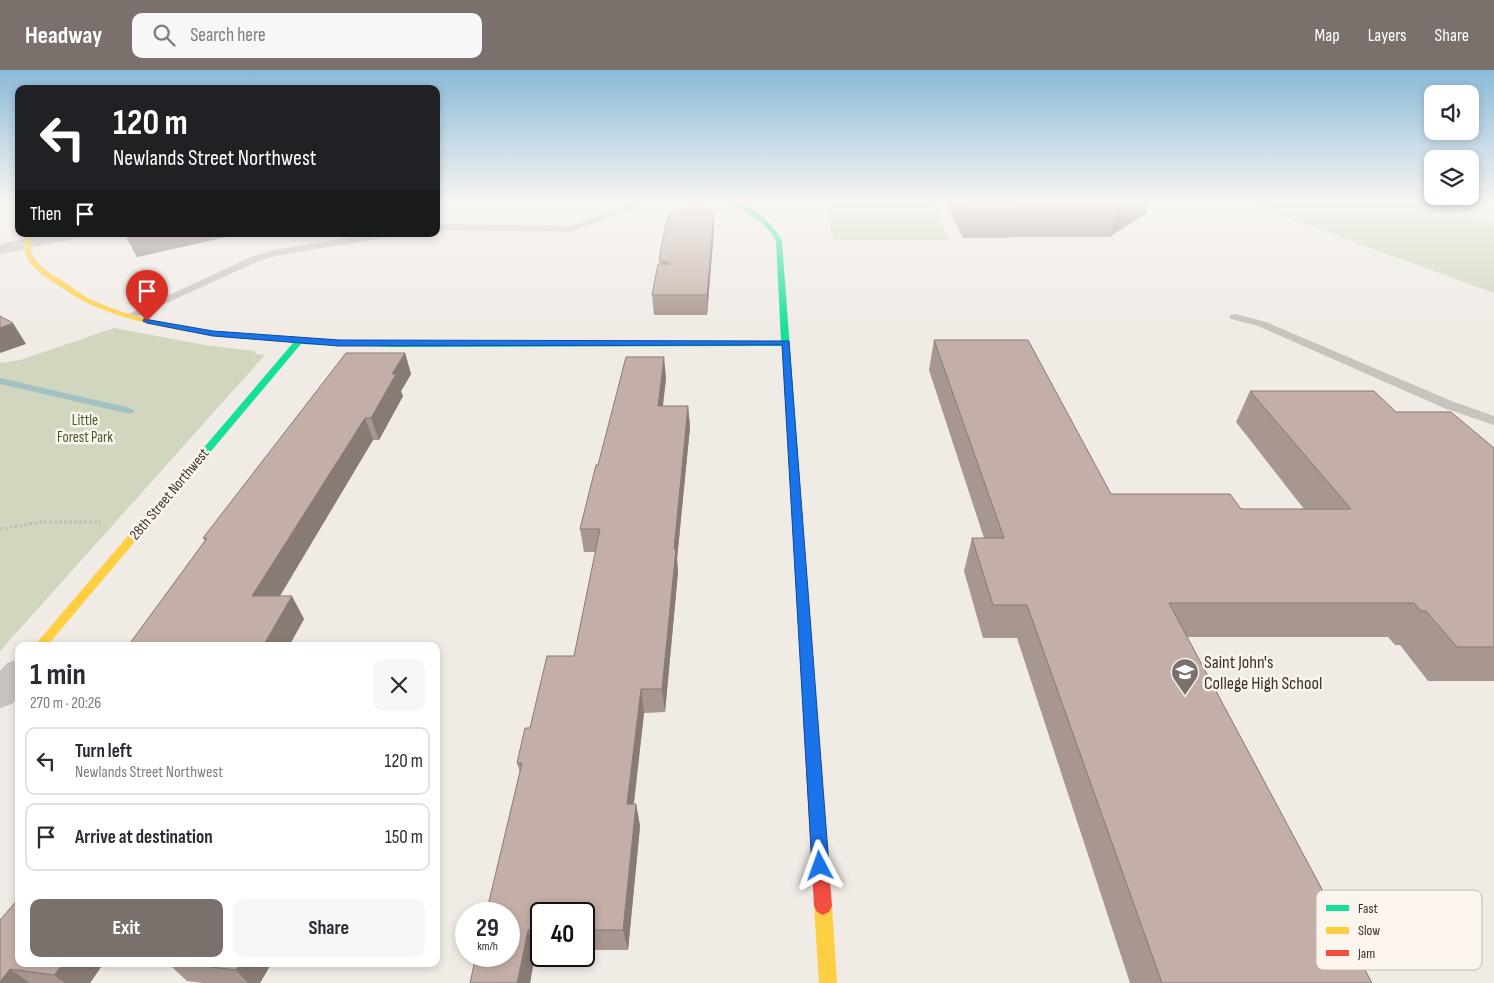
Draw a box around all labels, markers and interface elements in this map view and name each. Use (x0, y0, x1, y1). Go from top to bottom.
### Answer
search box (132, 13, 482, 58)
text: Headway (25, 21, 102, 50)
icon: search (150, 21, 178, 49)
text: Search here (190, 24, 266, 47)
text: Map (1315, 25, 1340, 46)
text: Layers (1368, 25, 1407, 46)
text: Share (1435, 25, 1469, 46)
map controls (1424, 85, 1479, 205)
button: sound (1424, 85, 1479, 140)
text: 120 m (113, 102, 188, 145)
icon: left (30, 105, 95, 170)
text: Newlands Street Northwest (113, 145, 317, 172)
button: layers (1424, 150, 1479, 205)
icon: arrive (71, 200, 99, 228)
text: Then (30, 203, 61, 226)
pin (126, 270, 168, 321)
icon: arrive (133, 277, 161, 305)
park label: Little Forest Park (57, 411, 113, 447)
street label: 28th Street Northwest (126, 444, 214, 544)
place label: Saint John's College High School (1204, 652, 1322, 694)
text: 1 min (30, 657, 86, 693)
school or university icon: Saint John's College High School (1170, 657, 1200, 696)
button: close (373, 659, 425, 711)
text: 270 m · 20:26 (30, 694, 101, 713)
text: Turn left (75, 740, 132, 763)
icon: left (32, 747, 60, 775)
text: 120 m (385, 750, 423, 773)
text: Newlands Street Northwest (75, 763, 223, 782)
icon: arrive (32, 823, 60, 851)
text: Arrive at destination (75, 826, 213, 849)
text: 150 m (385, 826, 423, 849)
position arrow (793, 839, 845, 891)
legend (1316, 890, 1482, 970)
button: Exit (30, 899, 223, 957)
button: Share (233, 899, 425, 957)
text: Fast (1358, 900, 1378, 917)
speed limit sign: 40 (530, 902, 595, 967)
text: 29 (476, 913, 499, 944)
text: Slow (1358, 922, 1380, 939)
text: km/h (477, 939, 498, 954)
text: Jam (1357, 945, 1375, 962)

